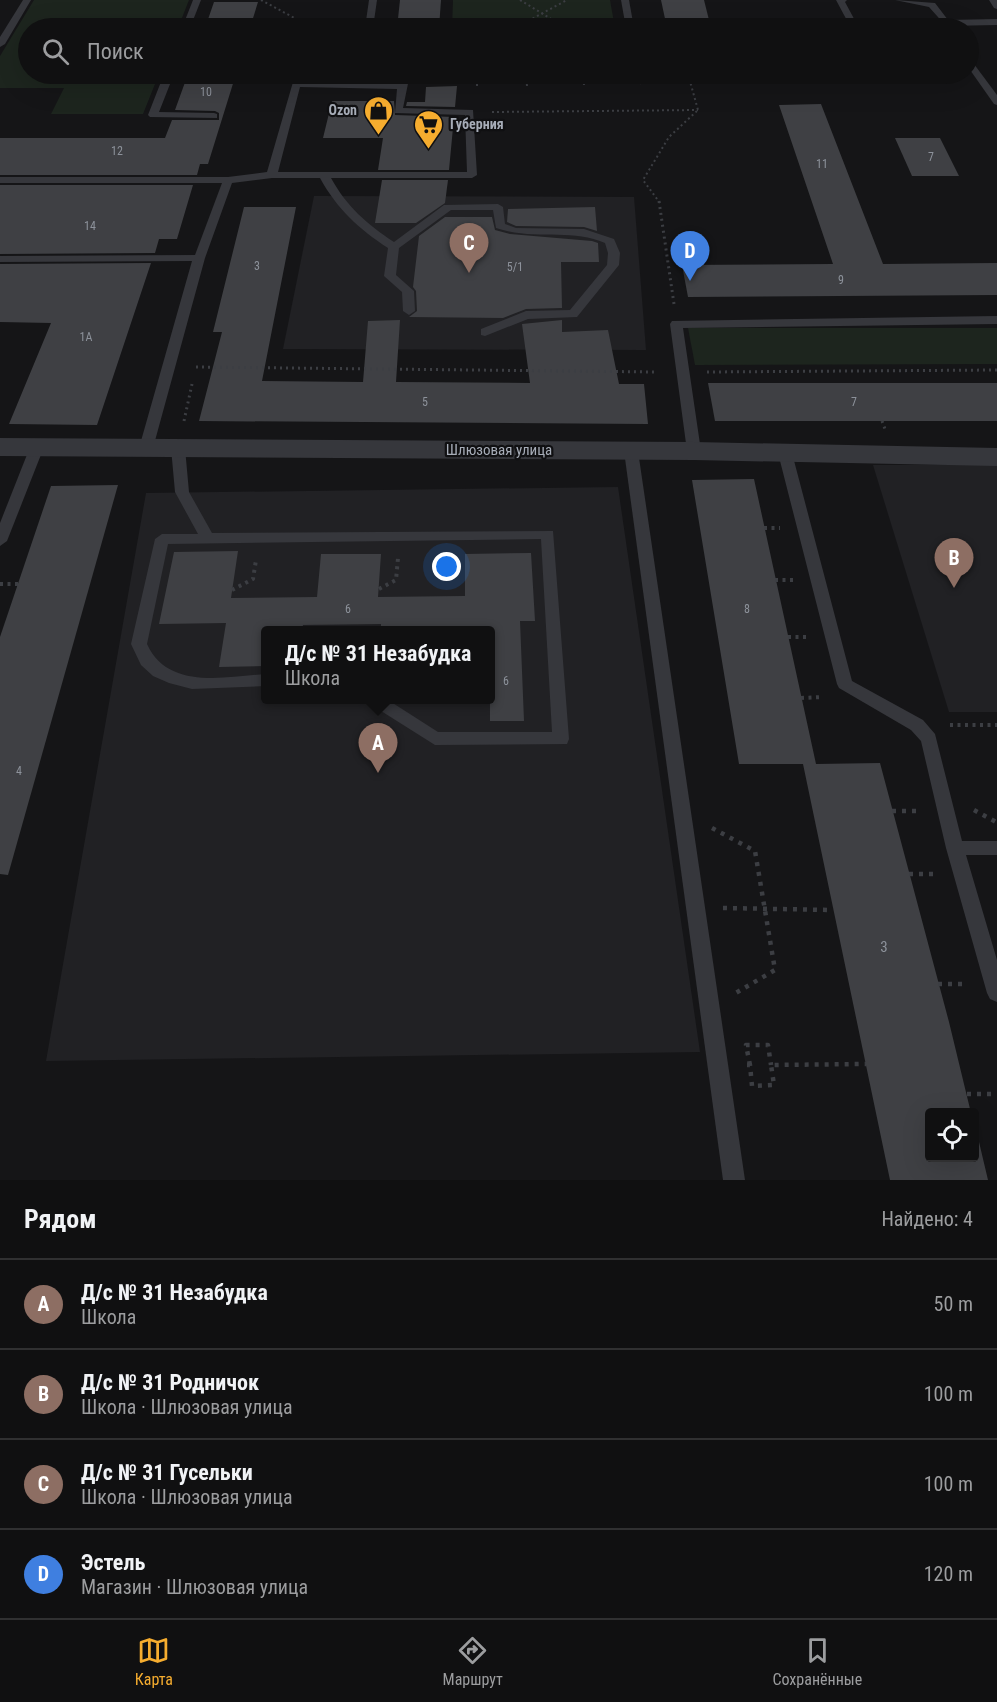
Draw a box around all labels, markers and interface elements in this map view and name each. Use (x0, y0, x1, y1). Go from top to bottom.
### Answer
search box (18, 18, 979, 84)
icon: search (39, 35, 72, 68)
text: Поиск (87, 39, 144, 64)
house number: 10 (200, 85, 212, 99)
shop icon: Ozon (362, 94, 394, 136)
place label: Ozon (328, 102, 357, 118)
supermarket icon: Губерния (413, 108, 445, 150)
place label: Губерния (450, 116, 504, 132)
house number: 12 (111, 144, 123, 158)
house number: 7 (928, 150, 934, 164)
house number: 11 (816, 157, 828, 171)
house number: 14 (84, 219, 96, 233)
pin: C (450, 224, 488, 273)
pin: D (670, 232, 710, 281)
house number: 3 (254, 259, 260, 273)
house number: 5/1 (507, 260, 523, 274)
house number: 9 (838, 273, 844, 287)
house number: 1А (80, 330, 93, 344)
house number: 5 (422, 395, 428, 409)
house number: 7 (851, 395, 857, 409)
street label: Шлюзовая улица (446, 441, 552, 459)
pin: B (934, 538, 974, 588)
your location (432, 552, 461, 581)
house number: 6 (345, 602, 351, 616)
house number: 8 (744, 602, 750, 616)
popup (261, 626, 495, 704)
text: Д/с № 31 Незабудка (285, 641, 471, 666)
text: Школа (285, 666, 340, 690)
house number: 6 (503, 674, 509, 688)
pin: A (358, 724, 398, 773)
house number: 4 (16, 764, 22, 778)
house number: 3 (880, 938, 888, 956)
map controls (925, 1108, 979, 1162)
button: locate (925, 1108, 979, 1162)
text: Рядом (24, 1204, 96, 1234)
text: Найдено: 4 (881, 1207, 973, 1231)
text: Д/с № 31 Незабудка (81, 1280, 268, 1305)
text: A (38, 1292, 49, 1316)
text: 50 m (934, 1292, 973, 1316)
text: Школа (81, 1305, 136, 1329)
text: Д/с № 31 Родничок (81, 1370, 259, 1395)
text: B (38, 1382, 49, 1406)
text: 100 m (924, 1382, 973, 1406)
text: Школа · Шлюзовая улица (81, 1395, 292, 1419)
text: Д/с № 31 Гусельки (81, 1460, 253, 1485)
text: C (38, 1472, 49, 1496)
text: 100 m (924, 1472, 973, 1496)
text: Школа · Шлюзовая улица (81, 1485, 292, 1509)
text: Эстель (81, 1550, 145, 1575)
text: D (38, 1562, 49, 1586)
text: 120 m (924, 1562, 973, 1586)
text: Магазин · Шлюзовая улица (81, 1575, 308, 1599)
tab: Карта (135, 1634, 173, 1689)
tab: Маршрут (443, 1634, 503, 1689)
tab: Сохранённые (772, 1634, 862, 1689)

